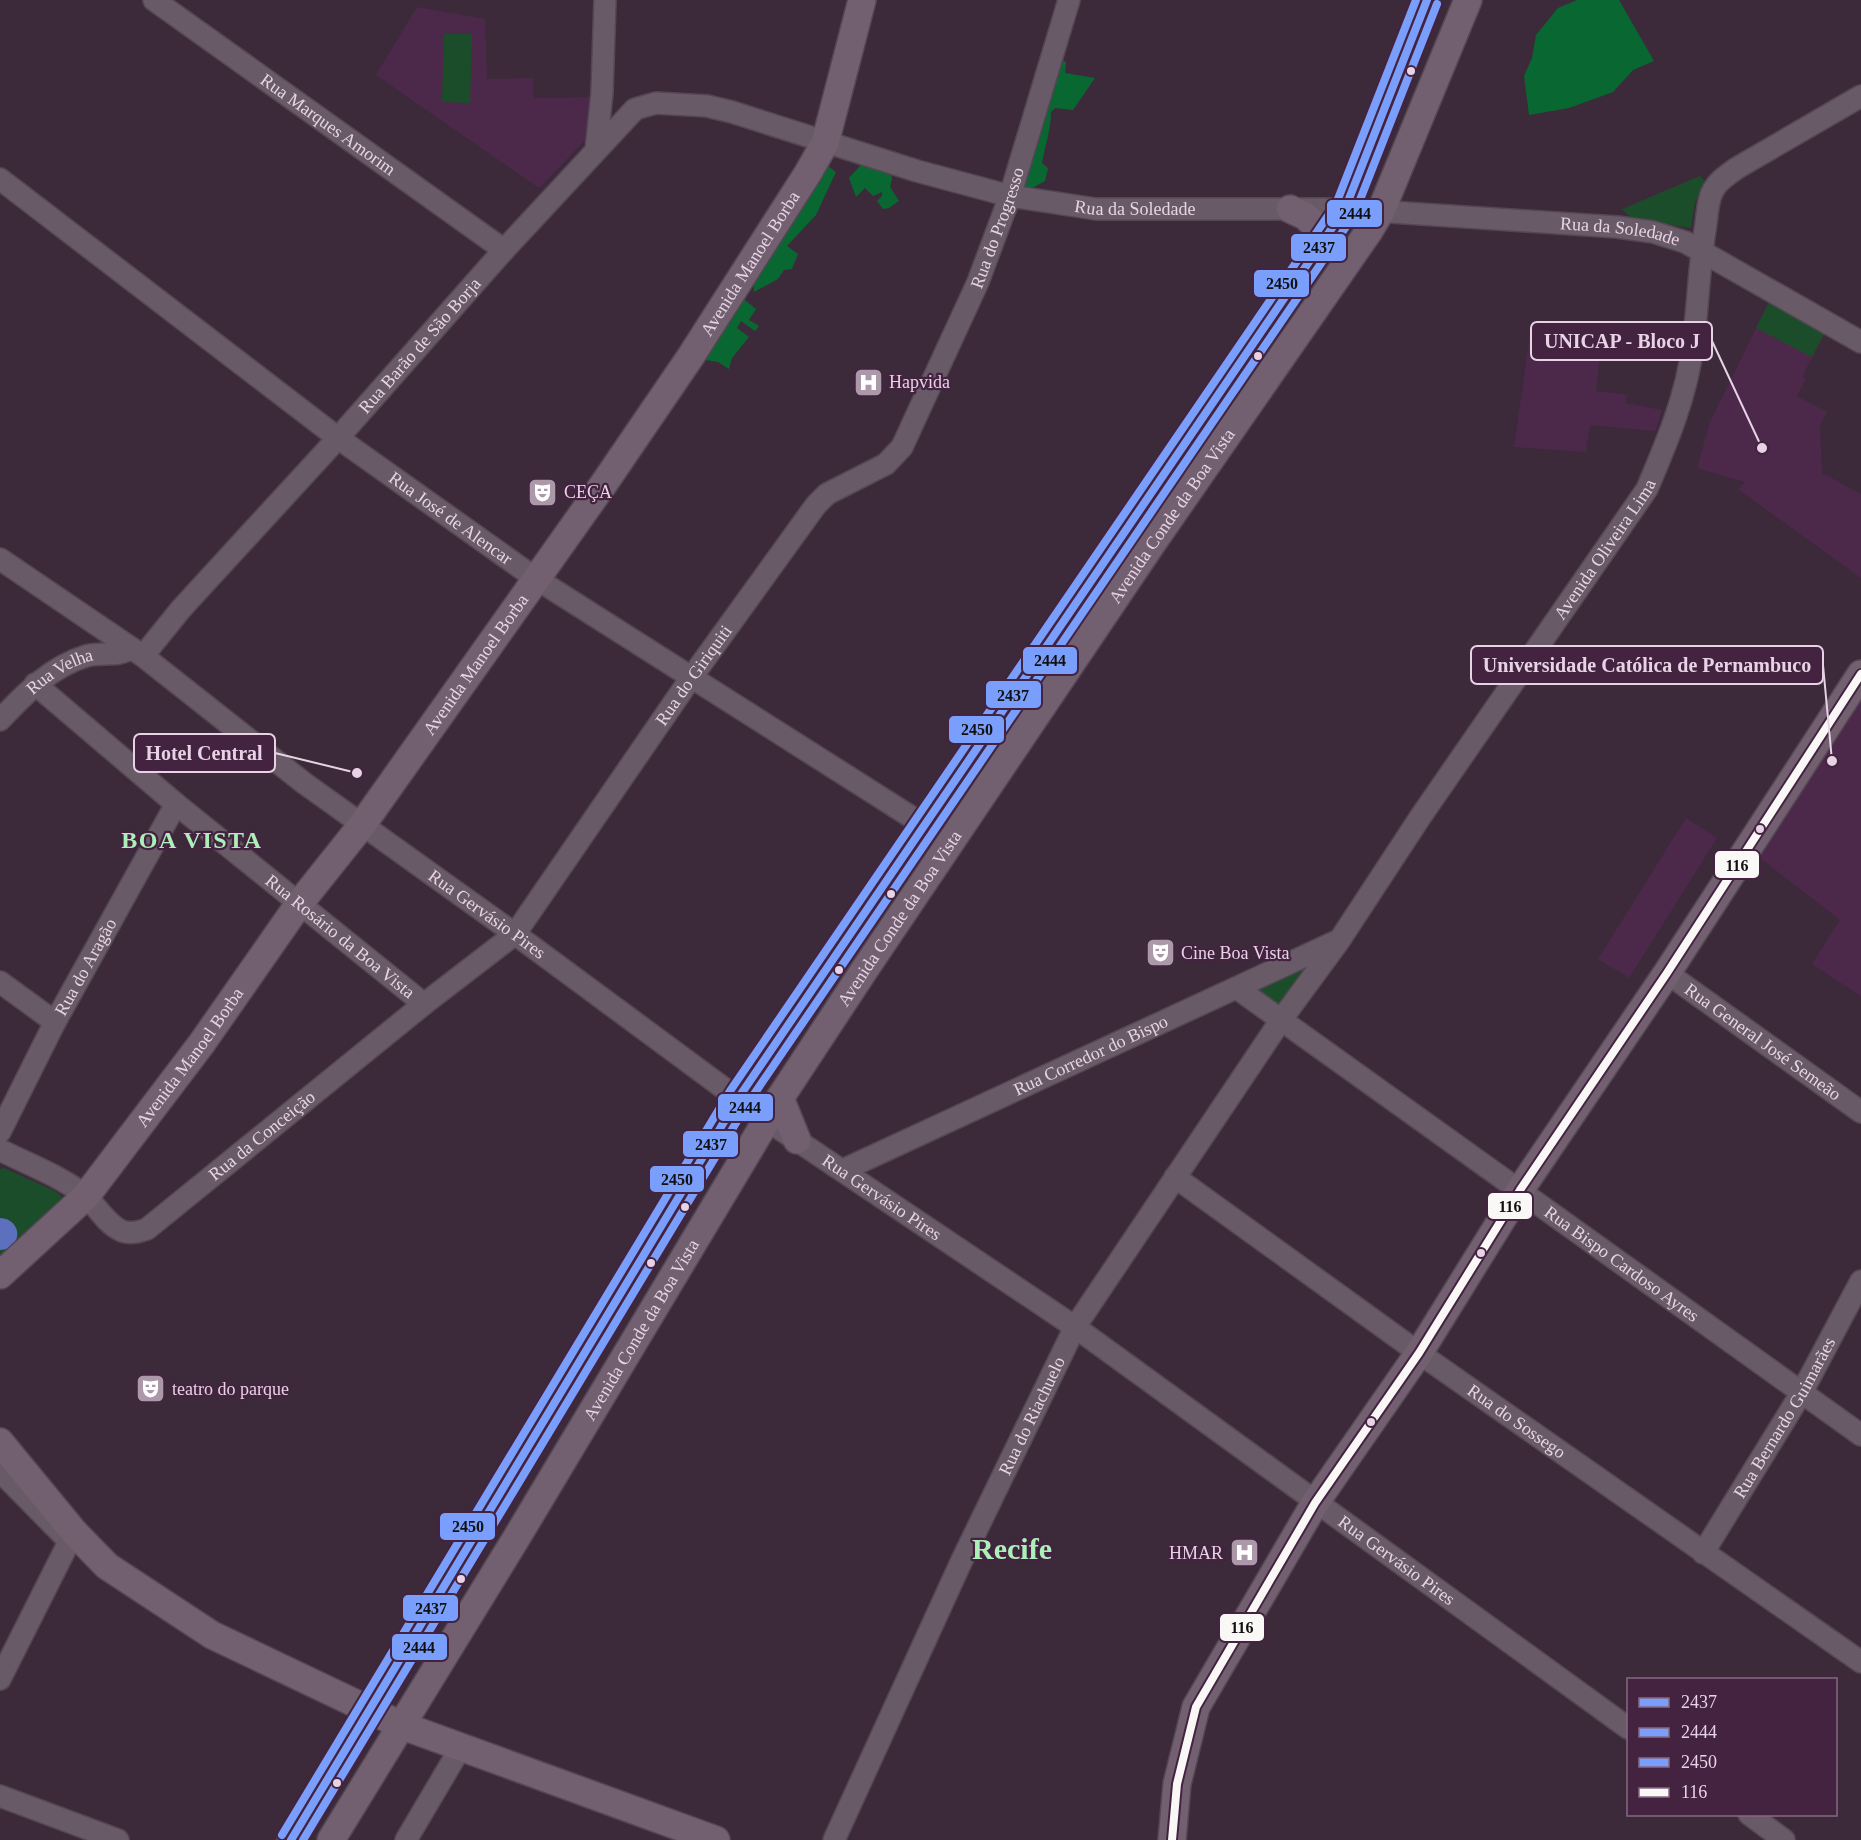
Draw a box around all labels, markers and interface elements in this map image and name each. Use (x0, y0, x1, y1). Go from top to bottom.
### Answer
unlabelled marker (1405, 65, 1417, 77)
street label: Rua Marques Amorim (257, 69, 400, 179)
street label: Rua do Progresso (967, 165, 1028, 291)
street label: Avenida Manoel Borba (697, 187, 804, 340)
street label: Rua da Soledade (1073, 196, 1196, 219)
line badge: 2444 (1326, 199, 1383, 228)
text: 2444 (1339, 205, 1371, 222)
street label: Rua da Soledade (1559, 213, 1682, 250)
line badge: 2437 (1290, 233, 1347, 262)
text: 2437 (1303, 239, 1335, 256)
line badge: 2450 (1253, 269, 1310, 298)
street label: Rua Barão de São Borja (355, 274, 485, 417)
text: 2450 (1266, 275, 1298, 292)
callout: UNICAP - Bloco J (1531, 322, 1712, 360)
text: UNICAP - Bloco J (1544, 330, 1700, 352)
unlabelled marker (1252, 350, 1264, 362)
hospital icon: Hapvida (852, 366, 884, 398)
place label: Hapvida (889, 372, 950, 392)
street label: Avenida Conde da Boa Vista (1105, 425, 1239, 607)
street label: Rua José de Alencar (385, 467, 516, 569)
theatre icon: CEÇA (527, 476, 559, 508)
street label: Avenida Oliveira Lima (1550, 476, 1660, 623)
place label: CEÇA (564, 482, 612, 502)
street label: Avenida Manoel Borba (419, 590, 532, 739)
street label: Rua do Giriquiti (651, 621, 736, 729)
street label: Rua Velha (22, 645, 95, 699)
line badge: 2444 (1022, 646, 1078, 675)
callout: Universidade Católica de Pernambuco (1471, 646, 1823, 684)
text: 2444 (1034, 652, 1066, 669)
text: Universidade Católica de Pernambuco (1483, 654, 1811, 676)
line badge: 2437 (985, 680, 1042, 709)
text: 2437 (997, 687, 1029, 704)
line badge: 2450 (948, 715, 1005, 744)
text: 2450 (961, 721, 993, 738)
callout: Hotel Central (134, 734, 275, 772)
text: Hotel Central (145, 742, 263, 764)
unlabelled marker (1754, 823, 1766, 835)
district label: BOA VISTA (121, 827, 263, 853)
street label: Avenida Conde da Boa Vista (833, 827, 966, 1010)
line badge: 116 (1714, 850, 1760, 879)
text: 116 (1725, 857, 1749, 874)
street label: Rua Gervásio Pires (425, 865, 549, 963)
street label: Rua Rosário da Boa Vista (262, 870, 419, 1002)
unlabelled marker (885, 888, 897, 900)
street label: Rua do Aragão (51, 915, 121, 1019)
theatre icon: Cine Boa Vista (1144, 937, 1176, 969)
place label: Cine Boa Vista (1181, 943, 1290, 963)
unlabelled marker (833, 964, 845, 976)
street label: Rua General José Semeão (1681, 979, 1845, 1104)
street label: Avenida Manoel Borba (132, 984, 247, 1131)
street label: Rua Corredor do Bispo (1010, 1011, 1171, 1100)
street label: Rua da Conceição (205, 1087, 319, 1185)
line badge: 2444 (717, 1093, 774, 1122)
text: 2444 (729, 1099, 761, 1116)
line badge: 2437 (682, 1130, 739, 1158)
text: 2437 (695, 1136, 727, 1153)
street label: Rua Gervásio Pires (819, 1150, 945, 1244)
line badge: 2450 (649, 1165, 705, 1193)
text: 2450 (661, 1171, 693, 1188)
line badge: 116 (1487, 1192, 1533, 1220)
text: 116 (1498, 1198, 1522, 1215)
unlabelled marker (679, 1201, 691, 1213)
street label: Rua Bispo Cardoso Ayres (1541, 1202, 1703, 1326)
street label: Avenida Conde da Boa Vista (579, 1236, 703, 1424)
unlabelled marker (1475, 1247, 1487, 1259)
unlabelled marker (645, 1257, 657, 1269)
street label: Rua Bernardo Guimarães (1729, 1334, 1839, 1502)
street label: Rua do Riachuelo (995, 1353, 1069, 1478)
theatre icon: teatro do parque (135, 1373, 167, 1405)
place label: teatro do parque (172, 1379, 289, 1399)
street label: Rua do Sossego (1464, 1380, 1570, 1462)
unlabelled marker (1365, 1416, 1377, 1428)
street label: Rua Gervásio Pires (1335, 1511, 1459, 1609)
line badge: 2450 (439, 1512, 496, 1541)
text: 2450 (452, 1518, 484, 1535)
district label: Recife (972, 1532, 1052, 1565)
hospital icon: HMAR (1228, 1537, 1260, 1569)
place label: HMAR (1169, 1543, 1223, 1563)
unlabelled marker (455, 1573, 467, 1585)
line badge: 2437 (402, 1594, 459, 1622)
text: 2437 (415, 1600, 447, 1617)
line badge: 116 (1219, 1613, 1265, 1642)
text: 116 (1230, 1619, 1254, 1636)
line badge: 2444 (391, 1633, 448, 1661)
text: 2444 (403, 1639, 435, 1656)
legend (1627, 1678, 1837, 1816)
text: 2437 (1681, 1692, 1717, 1712)
text: 2444 (1681, 1722, 1717, 1742)
text: 2450 (1681, 1752, 1717, 1772)
unlabelled marker (331, 1777, 343, 1789)
text: 116 (1681, 1782, 1707, 1802)

